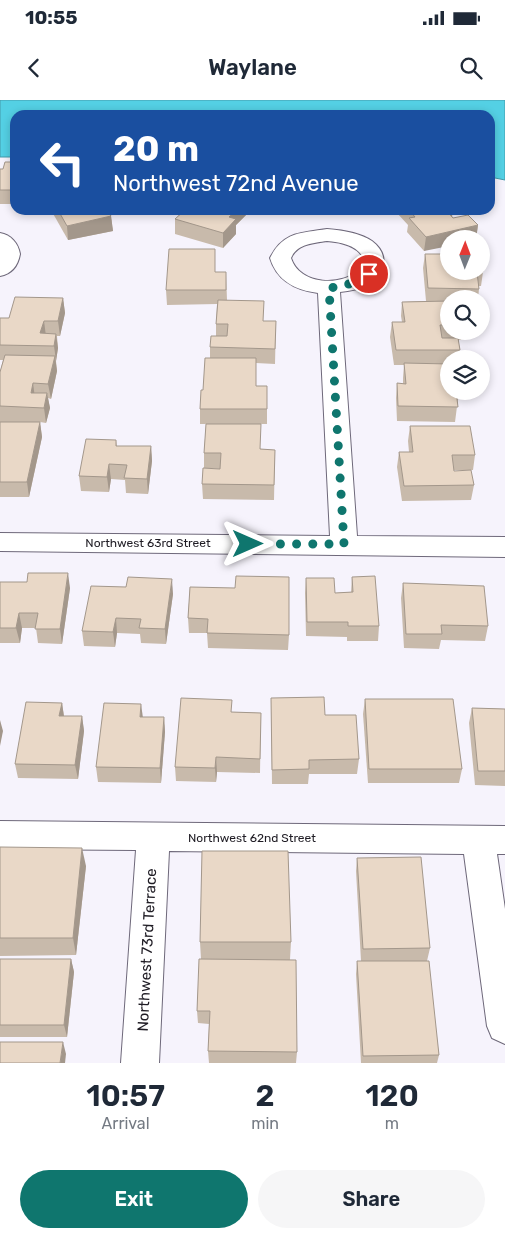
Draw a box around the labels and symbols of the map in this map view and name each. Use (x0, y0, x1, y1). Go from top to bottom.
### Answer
north arrow (440, 230, 490, 280)
pin (348, 253, 390, 295)
position arrow (221, 517, 273, 569)
street label: Northwest 63rd Street (85, 536, 211, 550)
street label: Northwest 62nd Street (188, 831, 316, 845)
street label: Northwest 73rd Terrace (134, 868, 160, 1032)

